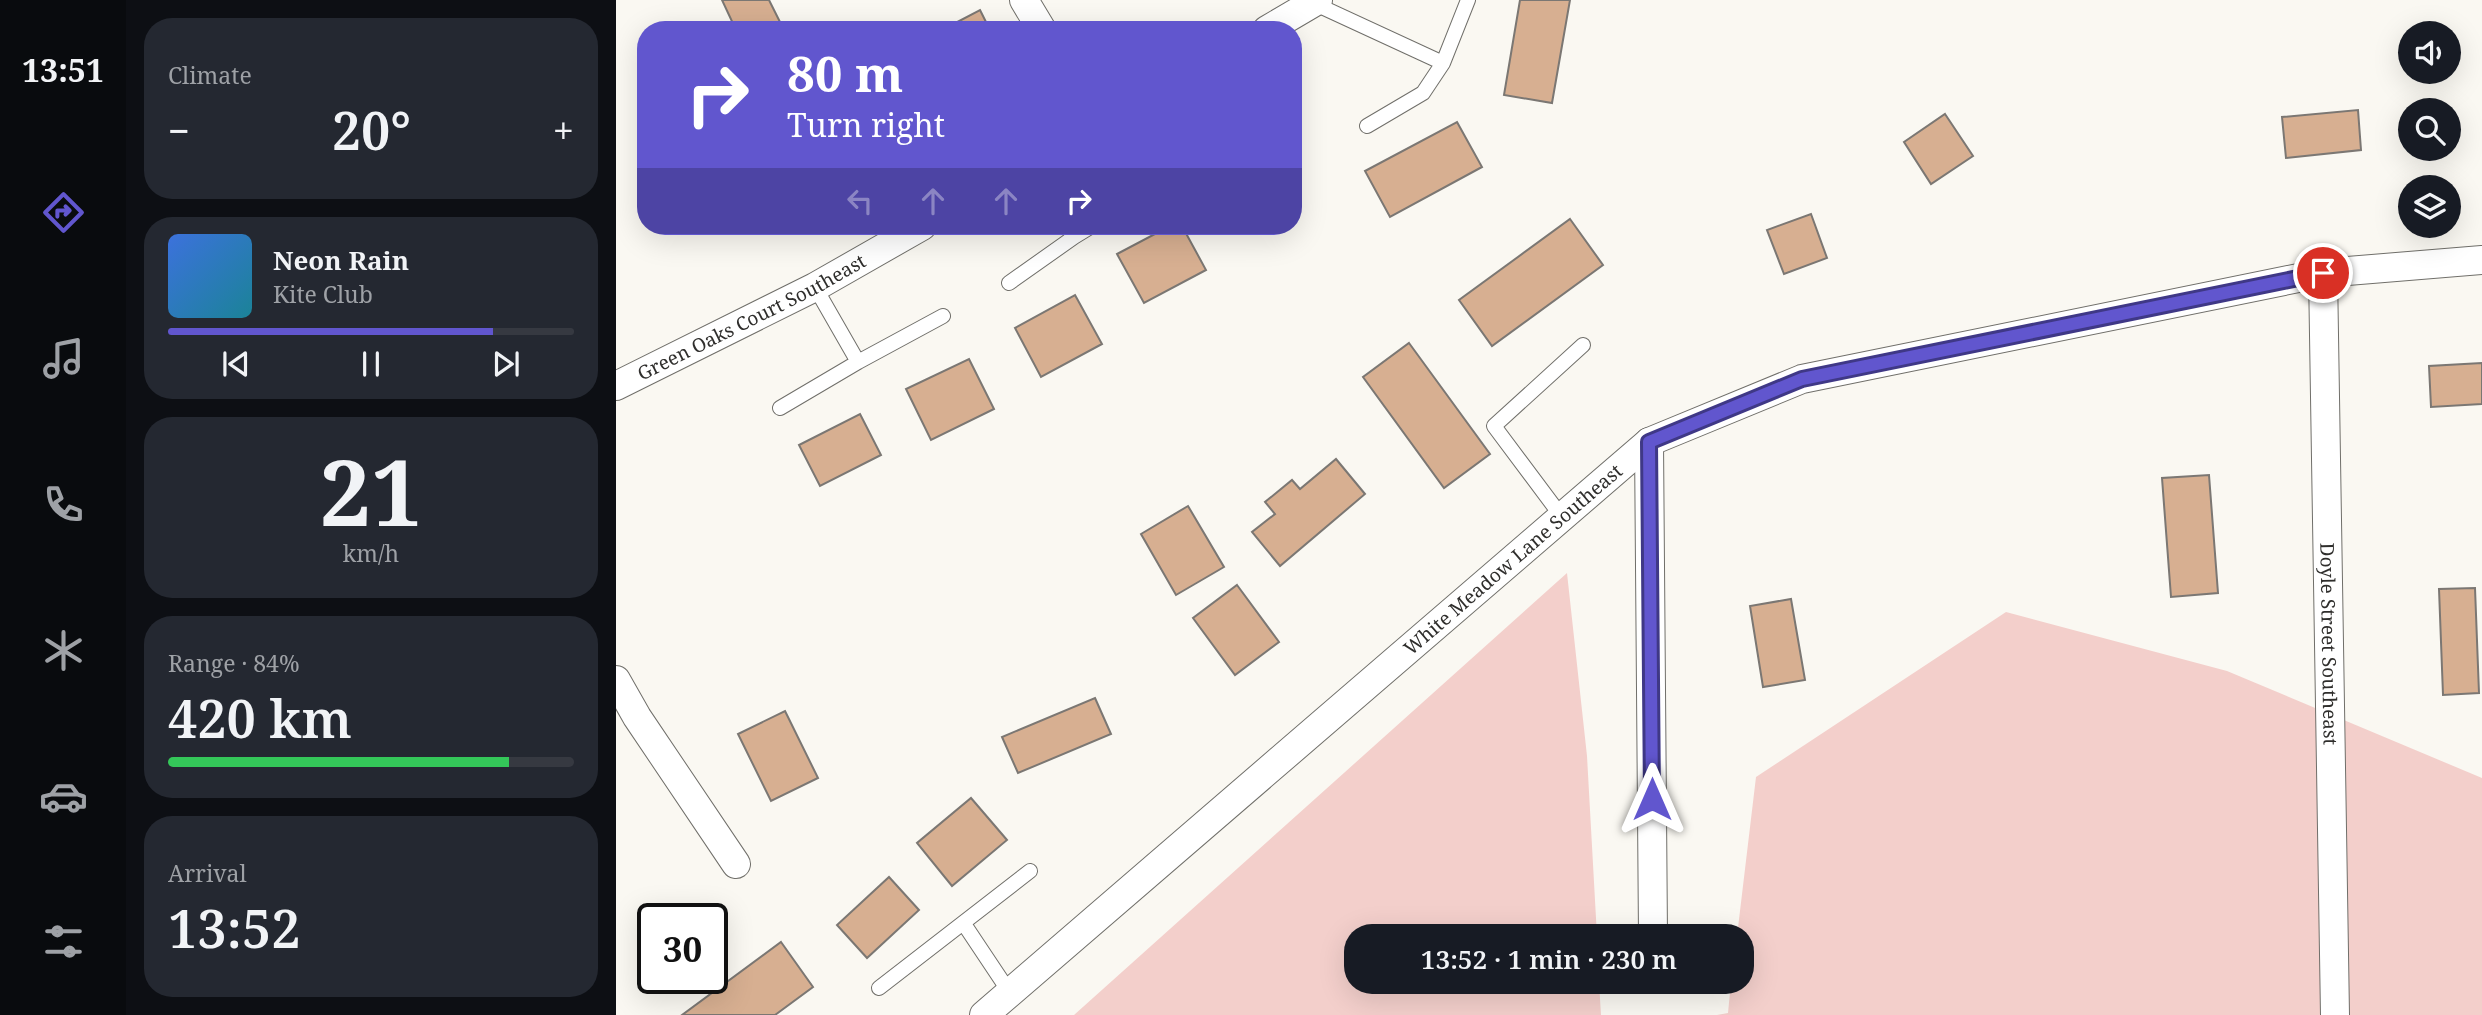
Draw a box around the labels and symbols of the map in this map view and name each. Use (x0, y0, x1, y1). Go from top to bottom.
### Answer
pin (2293, 243, 2353, 303)
street label: Green Oaks Court Southeast (633, 248, 871, 386)
street label: White Meadow Lane Southeast (1398, 458, 1628, 661)
street label: Doyle Street Southeast (2314, 542, 2344, 746)
position arrow (1615, 762, 1689, 836)
speed limit sign: 30 (637, 903, 728, 994)

